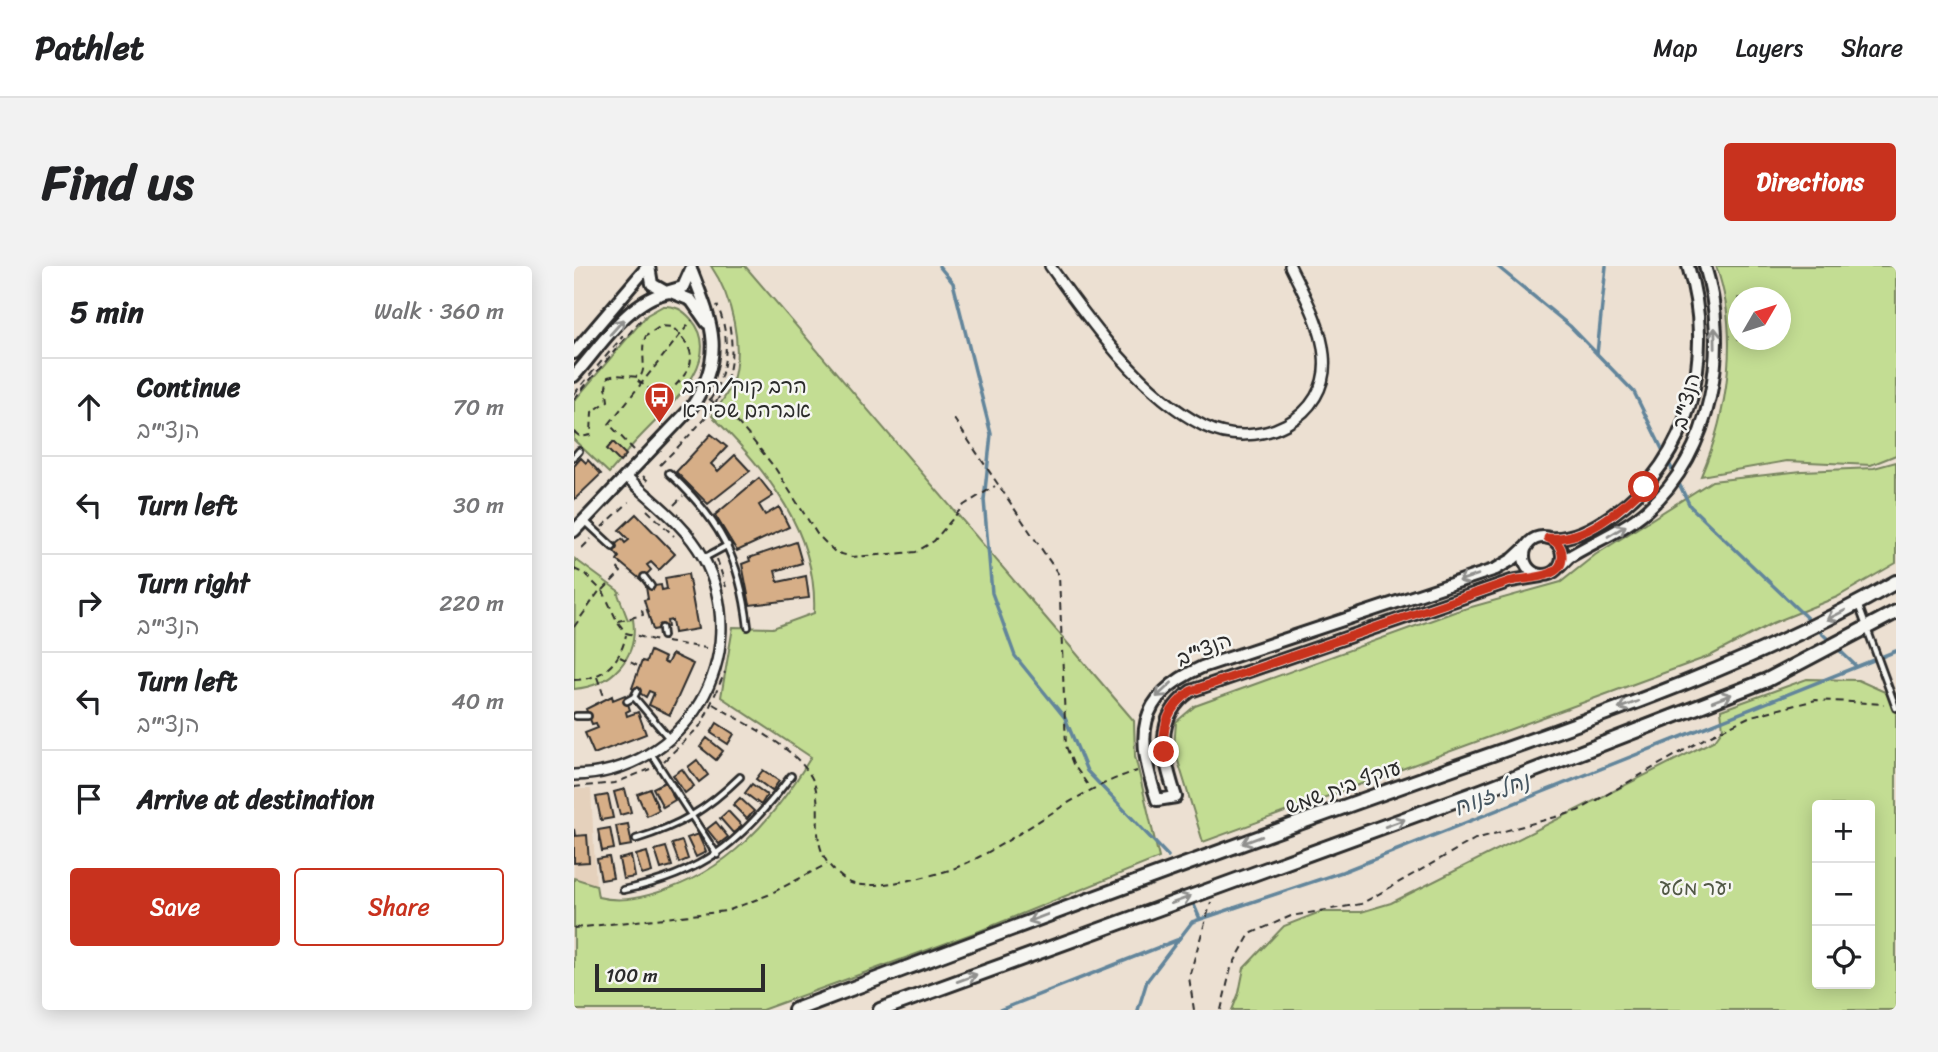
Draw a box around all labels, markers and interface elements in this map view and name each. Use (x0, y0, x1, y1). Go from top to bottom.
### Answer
text: Pathlet (35, 19, 144, 77)
text: Map (1653, 27, 1698, 69)
text: Layers (1736, 27, 1803, 69)
text: Share (1841, 27, 1903, 69)
text: Find us (42, 139, 194, 226)
button: Directions (1724, 143, 1896, 221)
text: 5 min (70, 285, 144, 339)
north arrow (1728, 287, 1791, 350)
text: Walk · 360 m (374, 291, 504, 332)
one-way arrow (609, 319, 625, 337)
one-way arrow (1708, 327, 1722, 350)
text: Continue (137, 364, 240, 410)
place label: הרב קוק/הרב אברהם שפירא (682, 367, 811, 429)
street label: הנצי"ב (1661, 369, 1711, 433)
bus stop icon: הרב קוק/הרב אברהם שפירא (642, 381, 676, 425)
text: 70 m (453, 387, 504, 428)
icon: ahead (70, 388, 108, 426)
text: הנצי"ב (137, 410, 200, 451)
route start (1628, 471, 1659, 502)
text: Turn left (137, 482, 237, 528)
text: 30 m (453, 485, 504, 526)
icon: left (70, 486, 108, 524)
one-way arrow (1606, 523, 1626, 537)
text: Turn right (137, 560, 250, 606)
one-way arrow (1457, 572, 1479, 585)
text: 220 m (439, 583, 504, 624)
icon: right (70, 584, 108, 622)
text: הנצי"ב (137, 606, 200, 647)
one-way arrow (1826, 609, 1847, 622)
street label: הנצי"ב (1170, 621, 1238, 677)
text: Turn left (137, 658, 237, 704)
text: 40 m (451, 681, 504, 722)
icon: left (70, 682, 108, 720)
one-way arrow (1156, 682, 1173, 699)
one-way arrow (1710, 690, 1732, 703)
one-way arrow (1617, 700, 1639, 712)
text: הנצי"ב (137, 704, 200, 745)
route end (1148, 736, 1179, 767)
street label: עוקף בית שמש (1280, 748, 1406, 826)
water label: נחל זנוח (1447, 760, 1537, 828)
text: Arrive at destination (137, 776, 374, 822)
icon: arrive (70, 780, 108, 818)
map controls (1812, 800, 1875, 989)
button: + (1812, 800, 1875, 863)
one-way arrow (1383, 815, 1405, 828)
one-way arrow (1241, 835, 1263, 847)
button: − (1812, 863, 1875, 926)
button: Save (70, 868, 280, 946)
button: Share (294, 868, 504, 946)
park label: יער מטע (1660, 869, 1732, 907)
one-way arrow (1169, 893, 1191, 906)
one-way arrow (1028, 913, 1050, 926)
button: locate (1812, 926, 1875, 989)
text: 100 m (606, 959, 658, 992)
scale bar (595, 961, 765, 993)
one-way arrow (956, 971, 978, 983)

